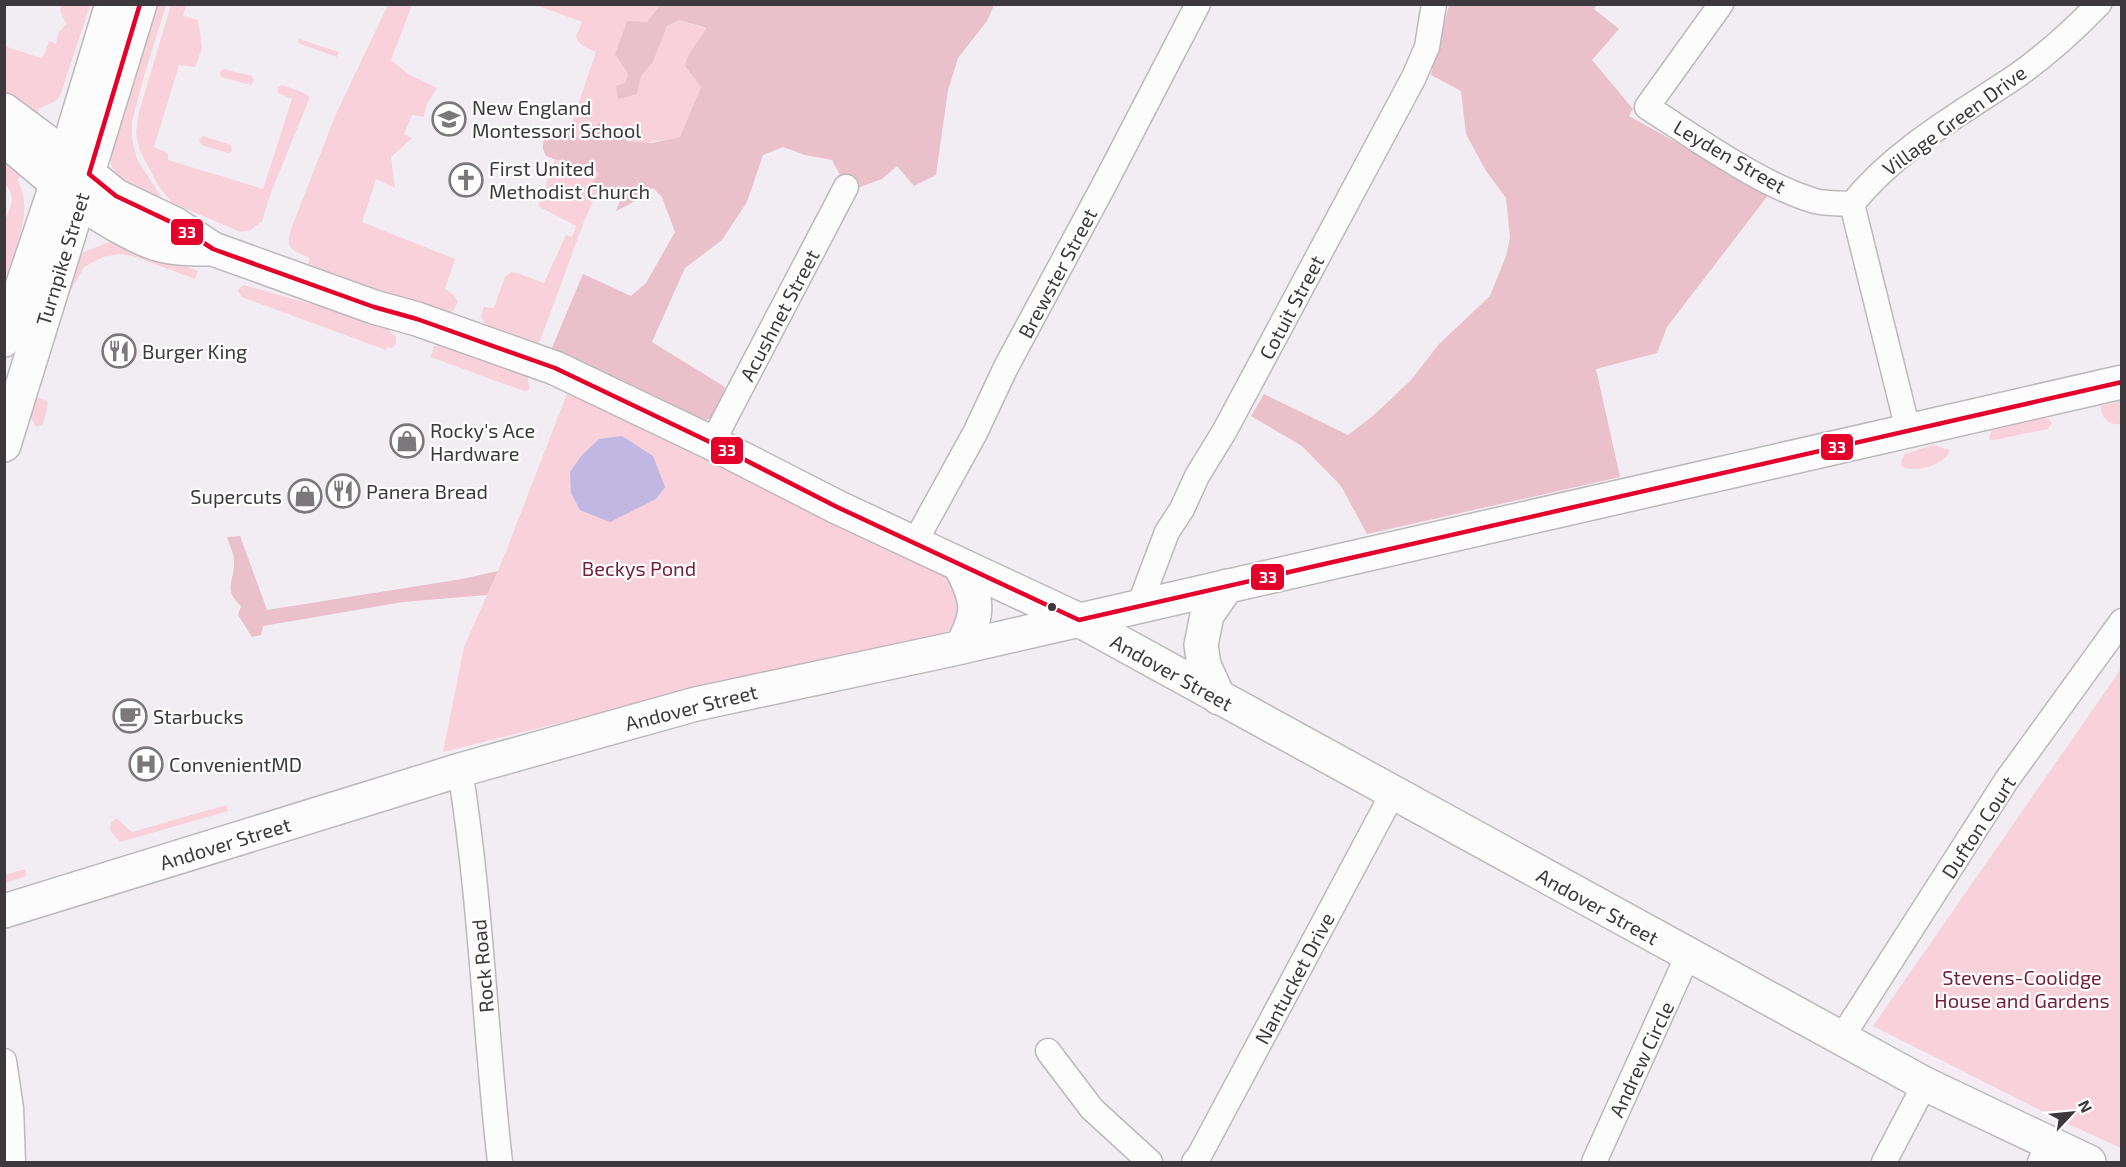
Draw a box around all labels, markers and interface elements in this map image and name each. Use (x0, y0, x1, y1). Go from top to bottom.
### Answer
street label: Village Green Drive (1878, 60, 2030, 180)
place label: New England Montessori School (472, 95, 641, 142)
school or university icon: New England Montessori School (431, 101, 467, 137)
street label: Leyden Street (1670, 114, 1791, 198)
place label: First United Methodist Church (489, 156, 650, 203)
church icon: First United Methodist Church (448, 162, 484, 198)
street label: Turnpike Street (30, 189, 94, 329)
street label: Brewster Street (1013, 204, 1101, 342)
line badge: 33 (170, 218, 204, 246)
text: 33 (178, 222, 196, 241)
street label: Acushnet Street (734, 245, 824, 385)
street label: Cotuit Street (1254, 251, 1329, 363)
restaurant icon: Burger King (101, 333, 137, 369)
place label: Burger King (142, 339, 247, 363)
place label: Rocky's Ace Hardware (430, 418, 535, 465)
shop icon: Rocky's Ace Hardware (389, 423, 425, 459)
line badge: 33 (1820, 433, 1854, 461)
line badge: 33 (710, 436, 744, 465)
text: 33 (1828, 437, 1846, 456)
text: 33 (718, 440, 736, 459)
restaurant icon: Panera Bread (325, 473, 361, 509)
shop icon: Supercuts (287, 478, 323, 514)
place label: Panera Bread (366, 479, 488, 503)
place label: Supercuts (190, 484, 282, 508)
park label: Beckys Pond (582, 556, 696, 580)
line badge: 33 (1250, 563, 1285, 591)
text: 33 (1259, 567, 1277, 586)
unlabelled marker (1046, 601, 1058, 613)
street label: Andover Street (1107, 629, 1237, 716)
street label: Andover Street (622, 679, 760, 735)
cafe icon: Starbucks (112, 698, 148, 734)
place label: Starbucks (153, 704, 244, 728)
hospital icon: ConvenientMD (128, 746, 164, 782)
place label: ConvenientMD (169, 752, 302, 776)
street label: Dufton Court (1936, 771, 2020, 883)
street label: Andover Street (157, 812, 294, 874)
street label: Andover Street (1533, 863, 1663, 950)
street label: Nantucket Drive (1249, 908, 1339, 1048)
street label: Rock Road (466, 918, 498, 1014)
park label: Stevens-Coolidge House and Gardens (1934, 965, 2110, 1012)
street label: Andrew Circle (1604, 997, 1678, 1121)
north arrow (2042, 1083, 2102, 1143)
text: N (2075, 1097, 2097, 1116)

